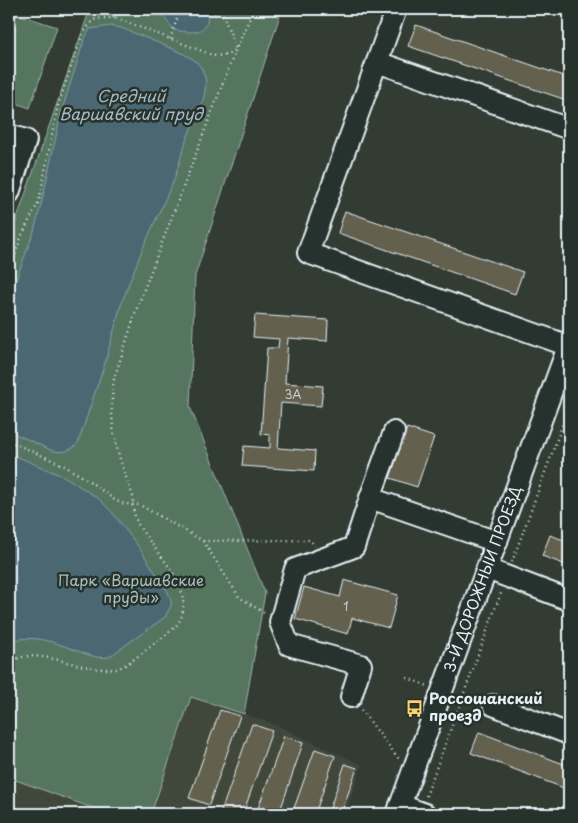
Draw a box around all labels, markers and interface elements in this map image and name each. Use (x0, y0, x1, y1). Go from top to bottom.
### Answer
water label: Средний Варшавский пруд (59, 83, 205, 125)
house number: 3А (284, 385, 302, 403)
street label: 3-Й ДОРОЖНЫЙ ПРОЕЗД (437, 482, 526, 675)
park label: Парк «Варшавские пруды» (58, 568, 204, 608)
house number: 1 (343, 597, 349, 615)
place label: Россошанский проезд (429, 686, 543, 726)
bus stop icon: Россошанский проезд (405, 698, 425, 718)

